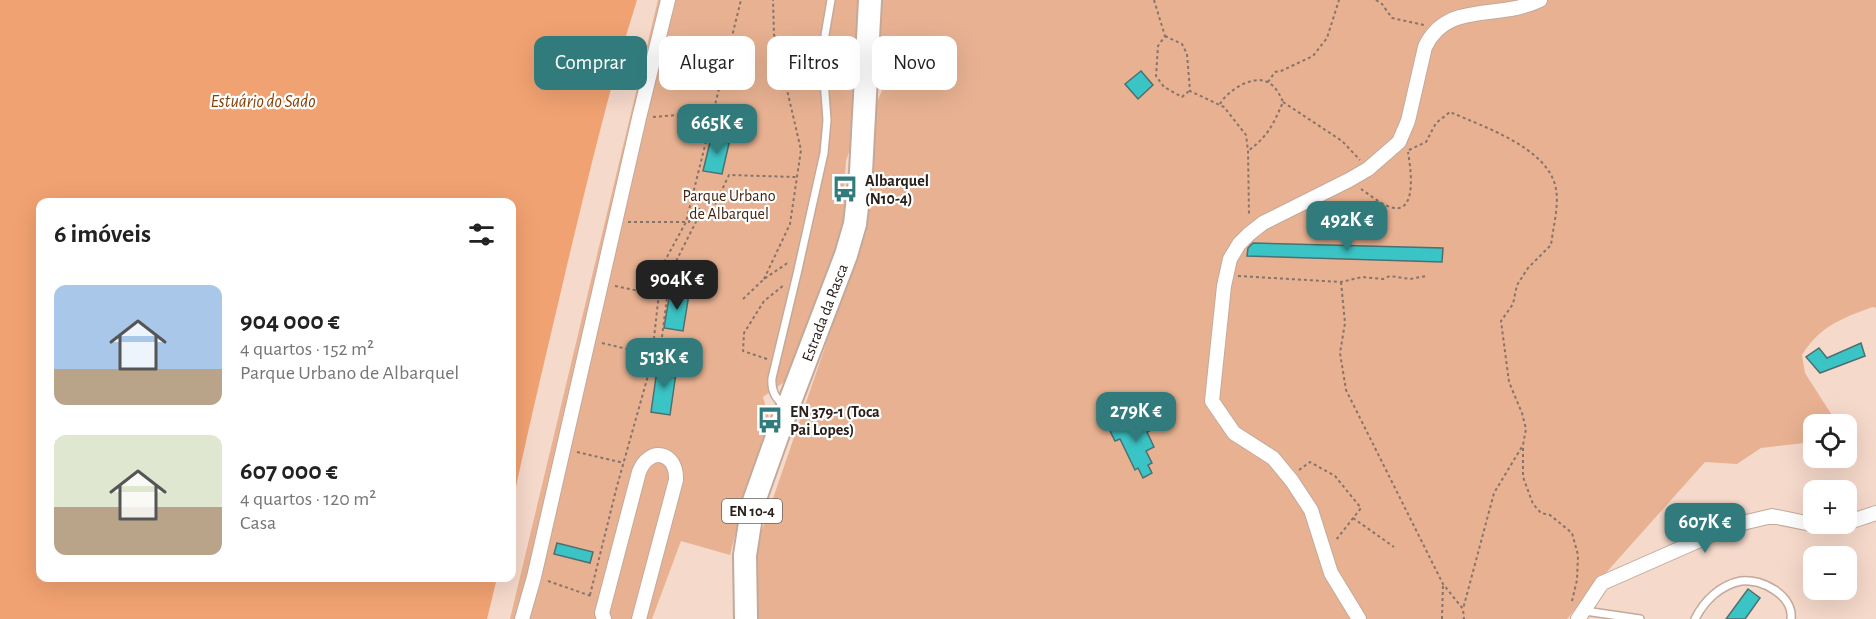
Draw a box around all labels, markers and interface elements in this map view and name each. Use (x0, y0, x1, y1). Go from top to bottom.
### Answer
chip: Comprar (534, 36, 647, 90)
chip: Alugar (659, 36, 755, 90)
chip: Filtros (767, 36, 860, 90)
chip: Novo (872, 36, 957, 90)
water label: Estuário do Sado (210, 93, 316, 111)
pin: 665K € (668, 104, 766, 155)
text: 665K € (691, 113, 743, 133)
place label: Albarquel (N10-4) (865, 173, 929, 207)
bus stop icon: Albarquel (N10-4) (830, 174, 860, 204)
park label: Parque Urbano de Albarquel (682, 188, 776, 222)
pin: 492K € (1298, 201, 1396, 252)
text: 492K € (1320, 210, 1374, 230)
icon: filters (465, 218, 498, 251)
text: 6 imóveis (54, 221, 151, 247)
pin: 904K € (628, 260, 726, 311)
street label: Estrada da Rasca (799, 262, 851, 364)
text: 904K € (650, 269, 704, 289)
text: 904 000 € (240, 308, 340, 334)
icon: home (102, 309, 174, 381)
pin: 513K € (615, 338, 713, 389)
text: 4 quartos · 152 m² (240, 339, 374, 359)
text: 513K € (640, 347, 688, 367)
text: Parque Urbano de Albarquel (240, 363, 459, 383)
pin: 279K € (1087, 392, 1185, 443)
text: 279K € (1110, 401, 1162, 421)
place label: EN 379-1 (Toca Pai Lopes) (790, 404, 880, 438)
bus stop icon: EN 379-1 (Toca Pai Lopes) (755, 405, 785, 435)
map controls (1803, 414, 1857, 600)
button: locate (1803, 414, 1857, 468)
text: 607 000 € (240, 458, 338, 484)
icon: home (102, 459, 174, 531)
button: + (1803, 480, 1857, 534)
text: 4 quartos · 120 m² (240, 489, 376, 509)
road number: EN 10-4 (722, 499, 782, 523)
pin: 607K € (1656, 503, 1754, 554)
text: 607K € (1679, 512, 1731, 532)
text: Casa (240, 513, 276, 533)
button: − (1803, 546, 1857, 600)

